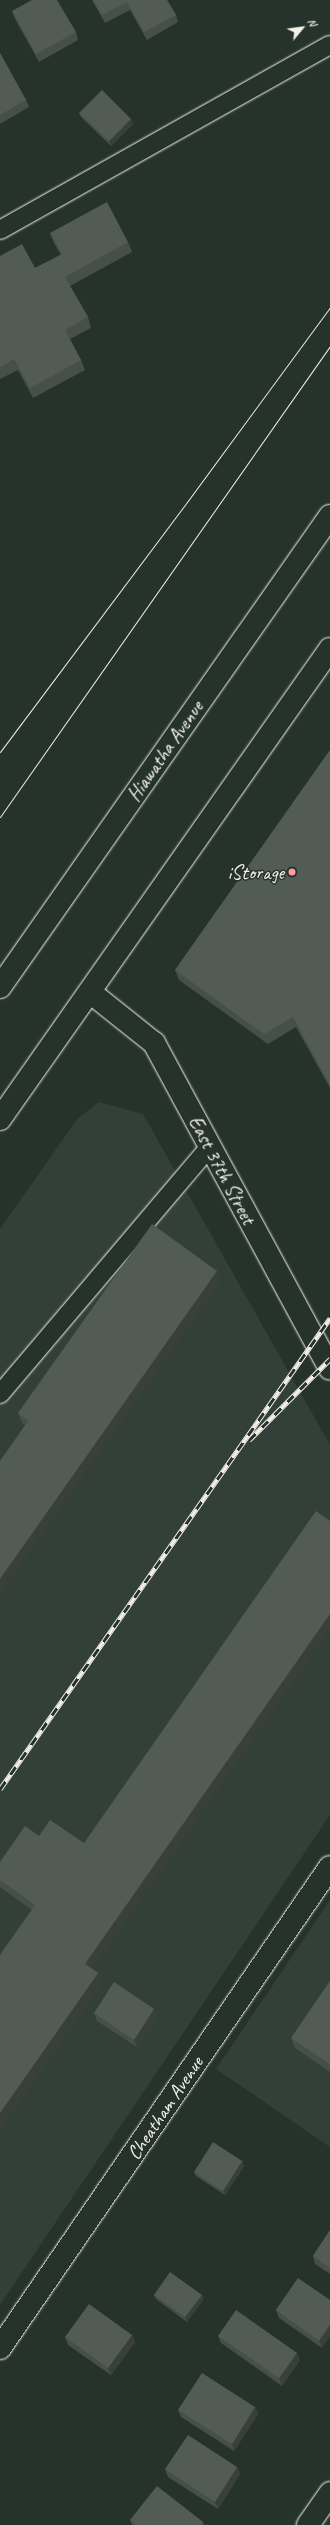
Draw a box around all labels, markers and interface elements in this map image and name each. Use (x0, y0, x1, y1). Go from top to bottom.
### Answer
north arrow (282, 8, 322, 48)
text: N (305, 16, 320, 29)
street label: Hiawatha Avenue (122, 696, 208, 806)
place label: iStorage (227, 860, 284, 884)
marker: iStorage (287, 867, 297, 877)
street label: East 37th Street (183, 1112, 261, 1228)
street label: Cheatham Avenue (122, 2052, 208, 2164)

